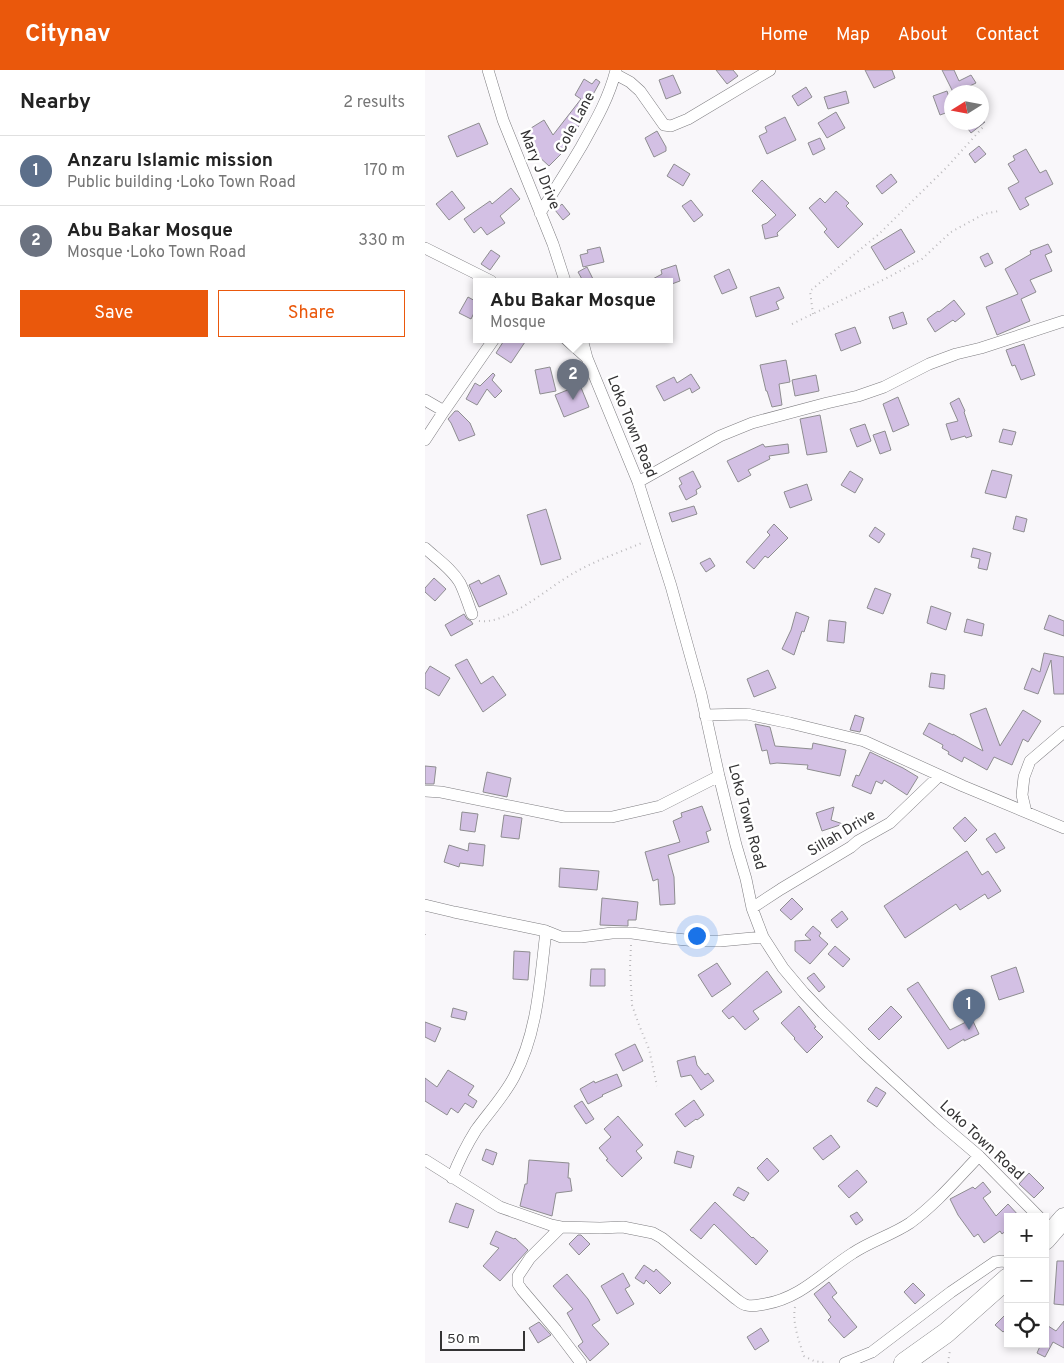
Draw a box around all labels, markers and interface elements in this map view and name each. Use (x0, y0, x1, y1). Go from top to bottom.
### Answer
text: Citynav (25, 20, 111, 50)
text: Home (760, 24, 808, 47)
text: Map (836, 24, 870, 47)
text: About (898, 24, 947, 47)
text: Contact (975, 24, 1039, 47)
north arrow (944, 85, 989, 130)
text: Nearby (20, 89, 91, 116)
street label: Cole Lane (552, 89, 600, 157)
text: 2 results (343, 93, 405, 113)
street label: Mary J Drive (514, 127, 564, 213)
text: Anzaru Islamic mission (67, 149, 273, 173)
text: 1 (33, 161, 39, 181)
text: 170 m (364, 161, 405, 181)
text: Public building · Loko Town Road (67, 173, 296, 193)
text: Abu Bakar Mosque (67, 219, 233, 243)
text: 2 (31, 231, 41, 251)
text: 330 m (358, 231, 405, 251)
text: Mosque · Loko Town Road (67, 243, 246, 263)
popup (473, 278, 673, 343)
text: Abu Bakar Mosque (490, 289, 656, 313)
button: Save (20, 290, 208, 337)
button: Share (218, 290, 405, 337)
text: Mosque (490, 313, 546, 333)
pin: 2 (557, 359, 589, 400)
street label: Loko Town Road (602, 373, 660, 481)
street label: Loko Town Road (723, 762, 769, 872)
street label: Sillah Drive (805, 806, 879, 862)
your location (684, 923, 710, 949)
pin: 1 (953, 989, 985, 1030)
street label: Loko Town Road (935, 1097, 1027, 1185)
map controls (1004, 1213, 1049, 1348)
button: + (1004, 1213, 1049, 1258)
button: − (1004, 1258, 1049, 1303)
button: locate (1004, 1303, 1049, 1348)
scale bar (440, 1328, 525, 1351)
text: 50 m (447, 1331, 480, 1348)

